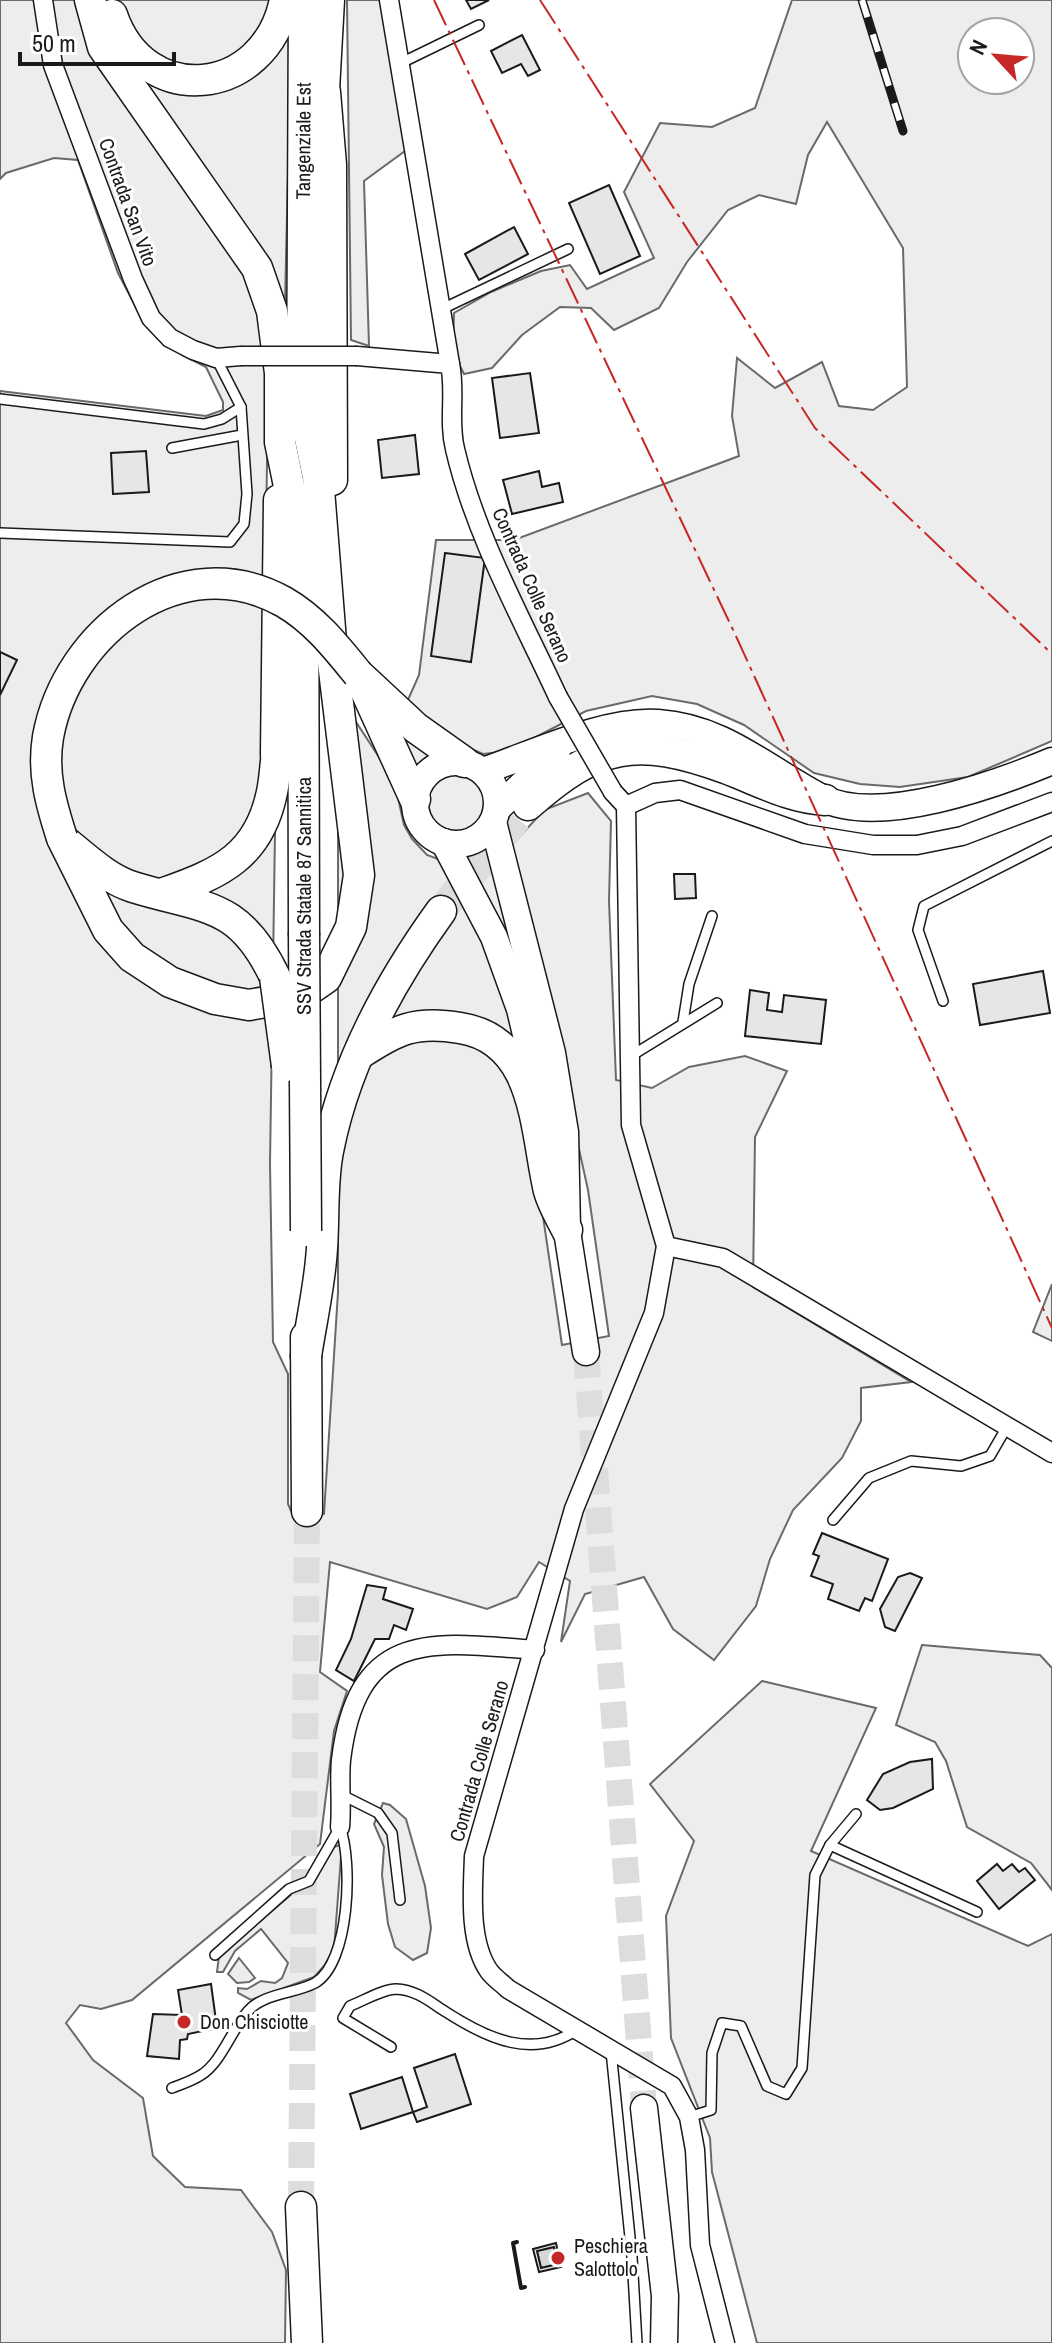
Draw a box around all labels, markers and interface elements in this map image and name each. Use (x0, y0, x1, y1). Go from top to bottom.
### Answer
scale bar (20, 16, 174, 66)
north arrow (956, 16, 1036, 96)
text: 50 m (32, 27, 76, 59)
text: N (962, 35, 994, 60)
street label: Tangenziale Est (289, 82, 317, 200)
street label: Contrada San Vito (93, 134, 164, 270)
street label: Contrada Colle Serano (486, 503, 579, 666)
street label: SSV Strada Statale 87 Sannitica (290, 777, 317, 1015)
street label: Contrada Colle Serano (443, 1677, 514, 1845)
place label: Don Chisciotte (200, 2008, 308, 2035)
marker: Don Chisciotte (175, 2013, 193, 2031)
place label: Peschiera Salottolo (574, 2232, 648, 2282)
marker: Peschiera Salottolo (549, 2249, 567, 2267)

